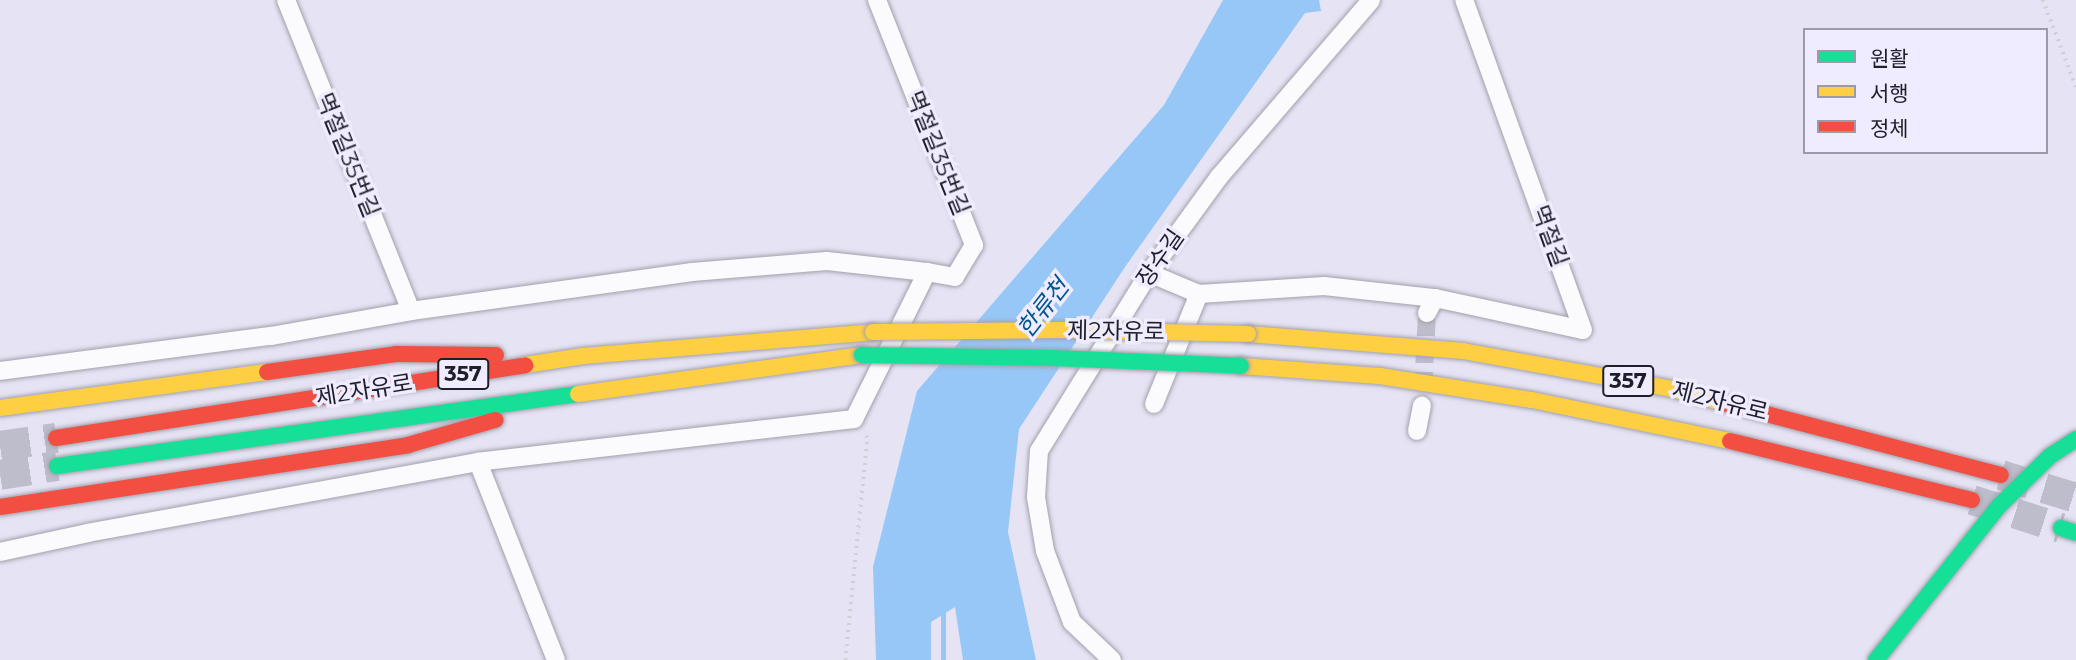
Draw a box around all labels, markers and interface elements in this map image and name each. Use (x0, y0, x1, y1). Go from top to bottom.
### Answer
legend (1803, 28, 2048, 154)
text: 원활 (1870, 46, 1909, 71)
text: 서행 (1870, 81, 1909, 106)
street label: 멱절길35번길 (901, 87, 975, 219)
street label: 멱절길35번길 (311, 89, 385, 221)
text: 정체 (1870, 116, 1909, 141)
street label: 멱절길 (1526, 201, 1574, 271)
street label: 장수길 (1130, 224, 1190, 292)
water label: 한류천 (1011, 273, 1075, 343)
street label: 제2자유로 (1067, 316, 1165, 346)
road number: 357 (437, 356, 489, 392)
road number: 357 (1602, 364, 1654, 398)
street label: 제2자유로 (314, 369, 414, 411)
street label: 제2자유로 (1669, 376, 1771, 426)

